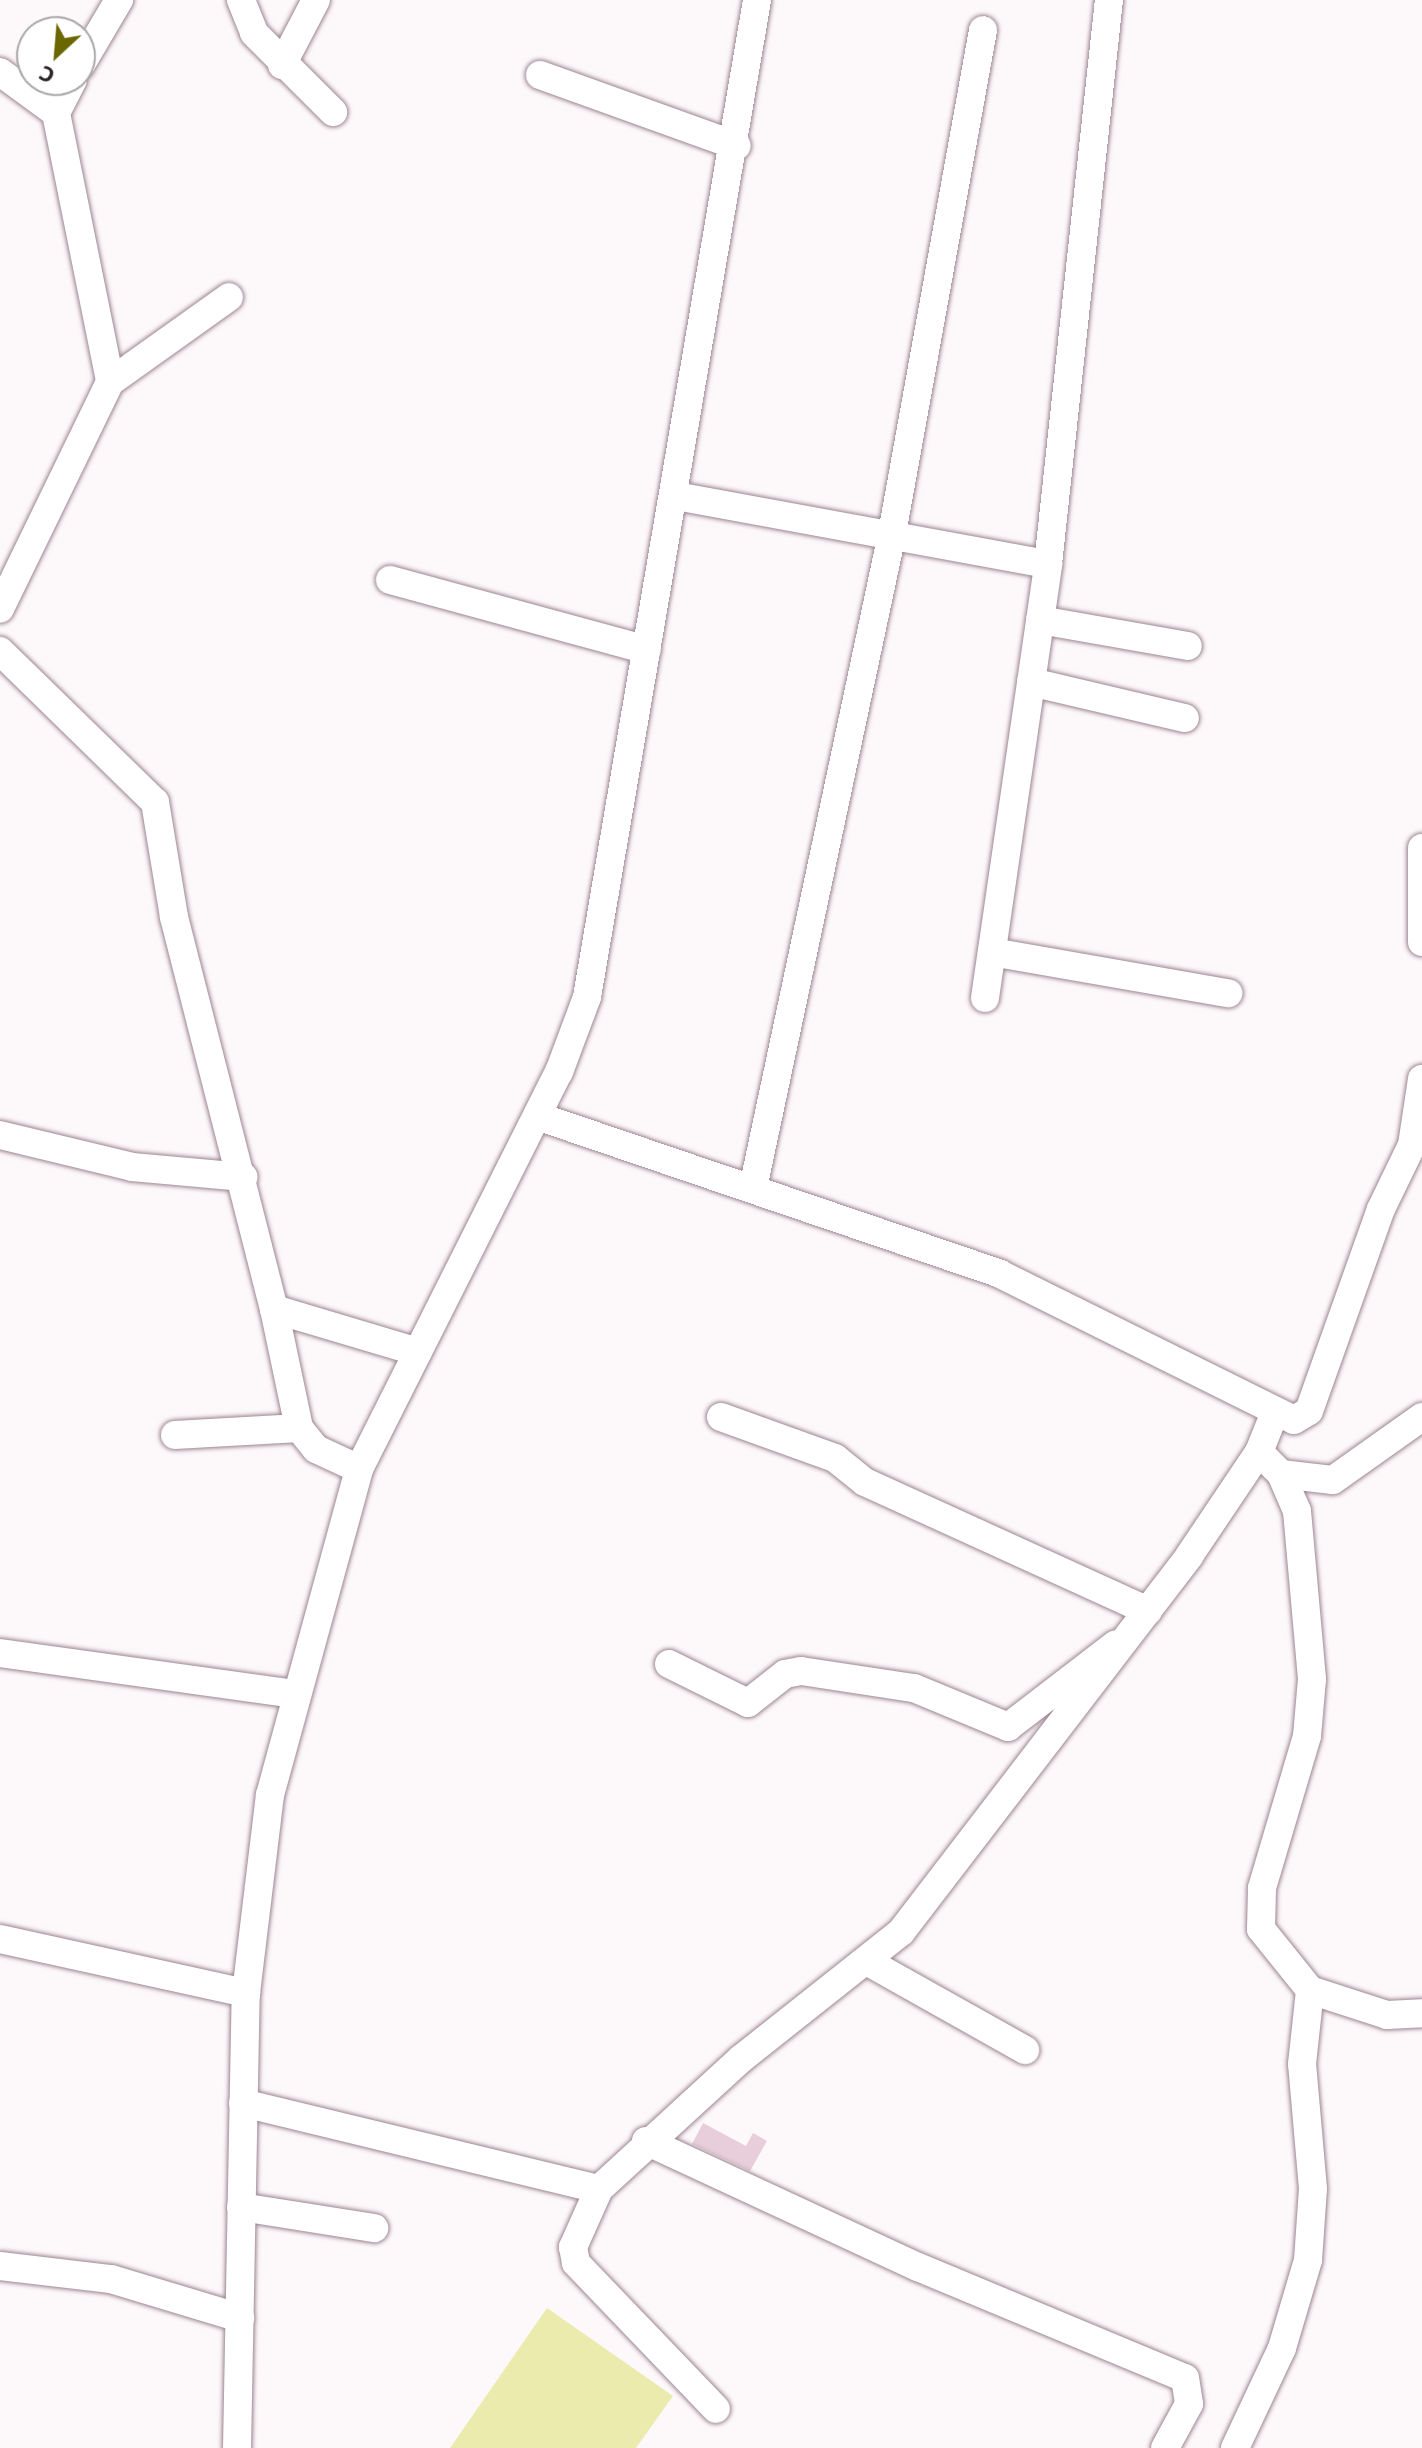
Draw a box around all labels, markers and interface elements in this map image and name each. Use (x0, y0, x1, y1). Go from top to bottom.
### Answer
north arrow (16, 16, 96, 96)
text: С (33, 59, 59, 92)

